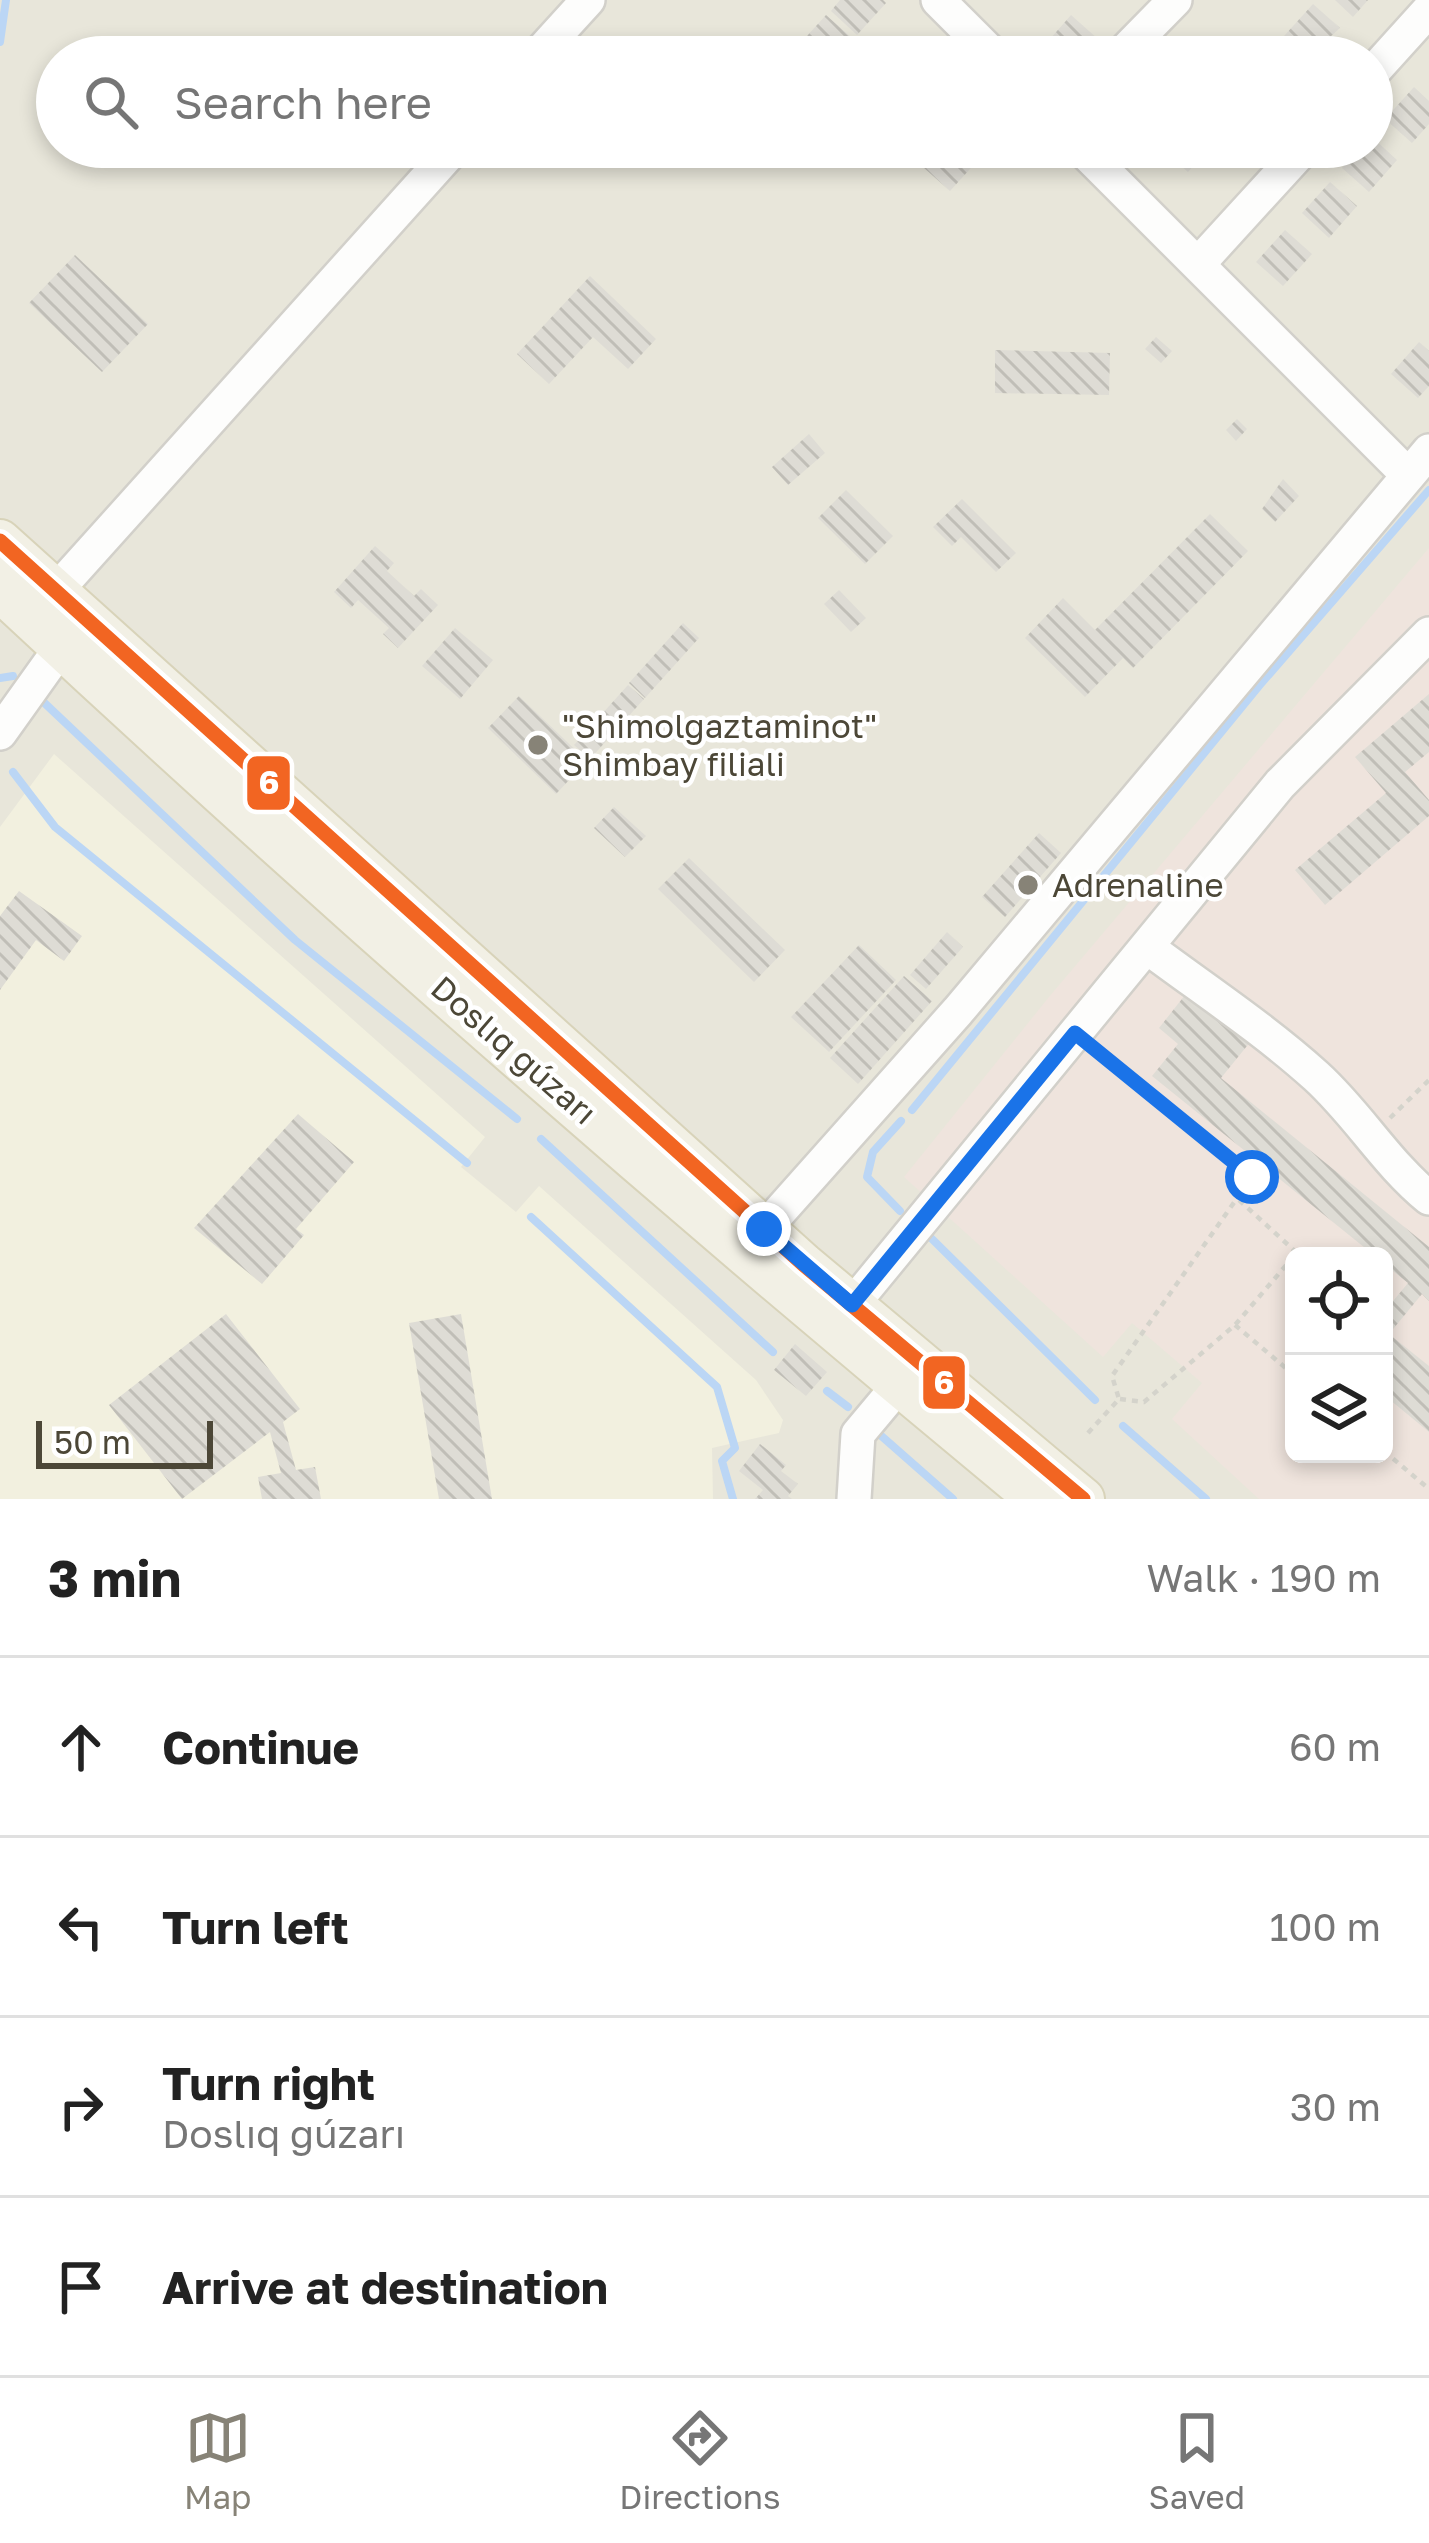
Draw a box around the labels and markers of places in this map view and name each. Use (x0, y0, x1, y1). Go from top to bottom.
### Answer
place label: "Shimolgaztaminot" Shimbay filiali (562, 706, 877, 783)
marker: "Shimolgaztaminot" Shimbay filiali (525, 732, 551, 758)
place label: Adrenaline (1052, 865, 1224, 904)
marker: Adrenaline (1015, 872, 1041, 898)

